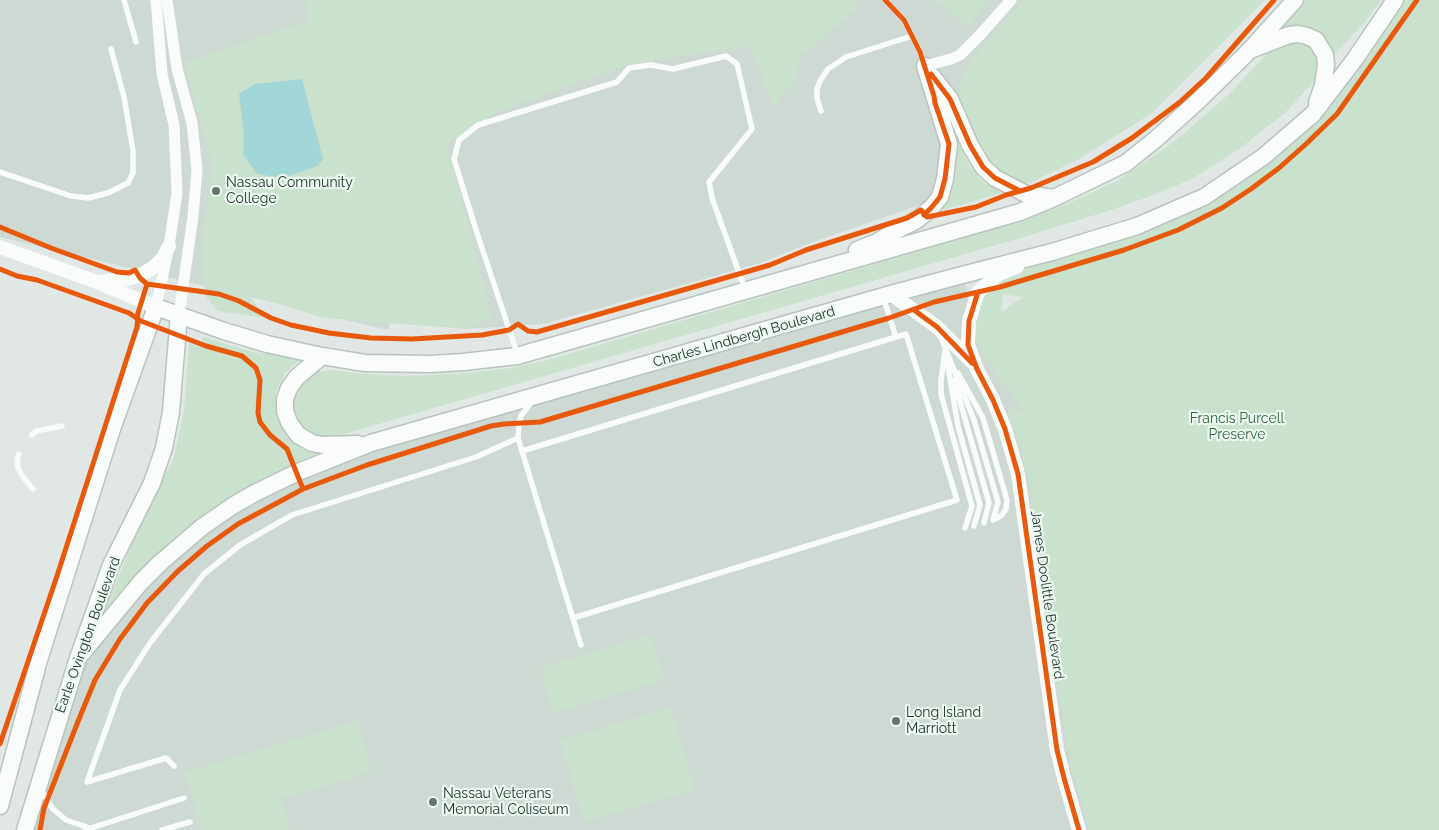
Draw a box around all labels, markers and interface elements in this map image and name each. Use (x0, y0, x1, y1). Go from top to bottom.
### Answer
place label: Nassau Community College (226, 175, 353, 208)
marker: Nassau Community College (210, 185, 222, 197)
street label: Charles Lindbergh Boulevard (651, 303, 837, 371)
park label: Francis Purcell Preserve (1190, 411, 1284, 444)
street label: James Doolittle Boulevard (1027, 510, 1067, 680)
street label: Earle Ovington Boulevard (52, 554, 124, 716)
place label: Long Island Marriott (906, 705, 981, 738)
marker: Long Island Marriott (890, 715, 902, 727)
place label: Nassau Veterans Memorial Coliseum (443, 786, 569, 819)
marker: Nassau Veterans Memorial Coliseum (427, 796, 439, 808)

